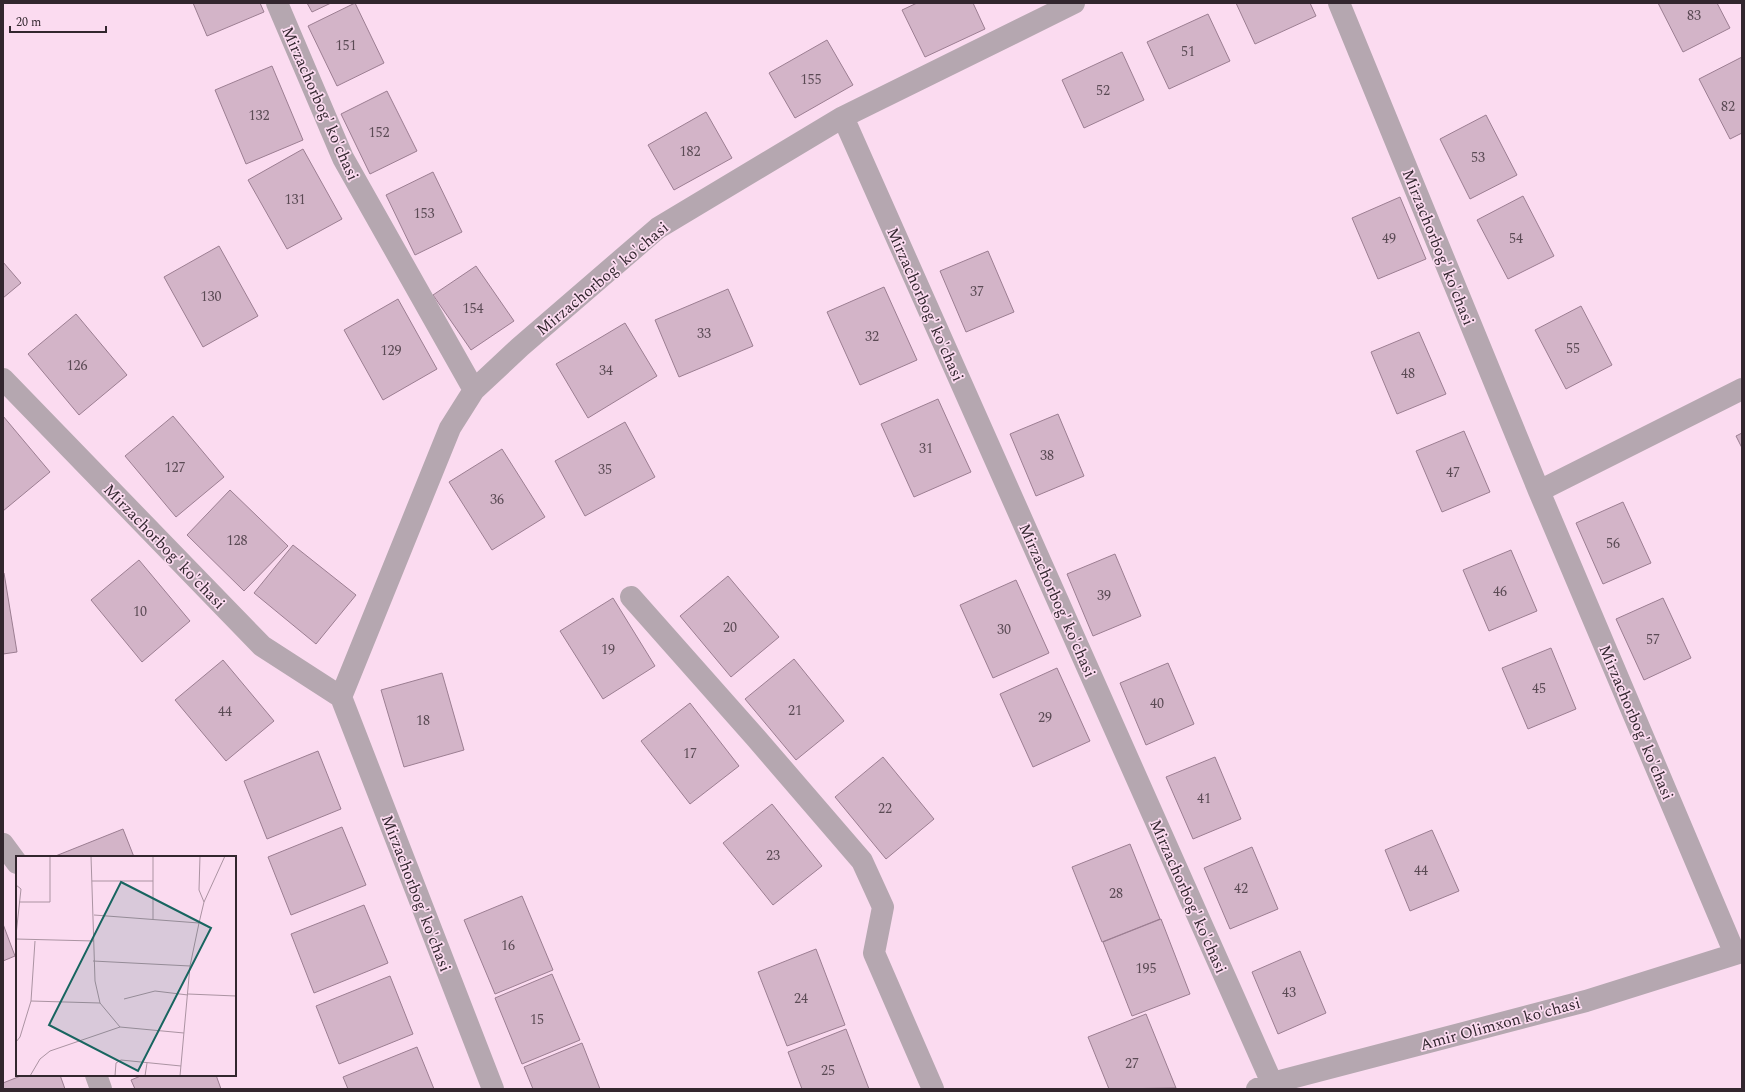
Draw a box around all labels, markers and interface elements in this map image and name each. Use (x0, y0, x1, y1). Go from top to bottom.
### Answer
house number: 83 (1687, 5, 1701, 26)
scale bar (10, 8, 106, 34)
text: 20 m (16, 13, 41, 32)
street label: Mirzachorbog' ko'chasi (275, 22, 365, 184)
house number: 151 (336, 35, 357, 56)
house number: 51 (1181, 41, 1195, 62)
house number: 155 (801, 69, 822, 90)
house number: 52 (1096, 80, 1110, 101)
house number: 82 (1721, 96, 1735, 117)
house number: 132 (249, 105, 270, 126)
house number: 152 (369, 122, 390, 143)
house number: 182 (680, 141, 701, 162)
house number: 53 (1471, 147, 1485, 168)
street label: Mirzachorbog' ko'chasi (1396, 166, 1480, 329)
house number: 131 (285, 189, 306, 210)
house number: 153 (414, 203, 435, 224)
street label: Mirzachorbog' ko'chasi (531, 216, 674, 341)
street label: Mirzachorbog' ko'chasi (880, 223, 970, 385)
house number: 49 (1382, 228, 1396, 249)
house number: 54 (1509, 228, 1523, 249)
house number: 37 (970, 281, 984, 302)
house number: 130 (201, 286, 222, 307)
house number: 154 (463, 298, 484, 319)
house number: 33 (697, 323, 711, 344)
house number: 32 (865, 326, 879, 347)
house number: 55 (1566, 338, 1580, 359)
house number: 129 (381, 340, 402, 361)
house number: 126 (67, 355, 88, 376)
house number: 34 (599, 360, 613, 381)
house number: 48 (1401, 363, 1415, 384)
house number: 31 (919, 438, 933, 459)
house number: 38 (1040, 445, 1054, 466)
house number: 127 (165, 457, 186, 478)
house number: 35 (598, 459, 612, 480)
house number: 47 (1446, 462, 1460, 483)
street label: Mirzachorbog' ko'chasi (98, 478, 231, 615)
house number: 36 (490, 489, 504, 510)
street label: Mirzachorbog' ko'chasi (1012, 519, 1102, 681)
house number: 128 (227, 530, 248, 551)
house number: 56 (1606, 533, 1620, 554)
house number: 46 (1493, 581, 1507, 602)
house number: 39 (1097, 585, 1111, 606)
house number: 10 (133, 601, 147, 622)
house number: 20 (723, 617, 737, 638)
house number: 30 (997, 619, 1011, 640)
house number: 57 (1646, 629, 1660, 650)
house number: 19 (601, 639, 615, 660)
street label: Mirzachorbog' ko'chasi (1593, 641, 1680, 804)
house number: 45 (1532, 678, 1546, 699)
house number: 40 (1150, 693, 1164, 714)
house number: 21 (788, 700, 802, 721)
house number: 44 (218, 701, 232, 722)
house number: 29 (1038, 707, 1052, 728)
house number: 18 (416, 710, 430, 731)
house number: 17 (683, 743, 697, 764)
house number: 41 (1197, 788, 1211, 809)
house number: 22 (878, 798, 892, 819)
street label: Mirzachorbog' ko'chasi (375, 811, 457, 975)
street label: Mirzachorbog' ko'chasi (1143, 815, 1233, 977)
house number: 23 (766, 845, 780, 866)
inset map (16, 856, 236, 1076)
house number: 44 (1414, 860, 1428, 881)
house number: 42 (1234, 878, 1248, 899)
house number: 28 (1109, 883, 1123, 904)
house number: 16 (501, 935, 515, 956)
house number: 195 (1136, 958, 1157, 979)
house number: 43 (1282, 982, 1296, 1003)
house number: 24 (794, 988, 808, 1009)
street label: Amir Olimxon ko'chasi (1417, 991, 1583, 1057)
house number: 15 (530, 1009, 544, 1030)
house number: 27 (1125, 1053, 1139, 1074)
house number: 25 (821, 1060, 835, 1081)

